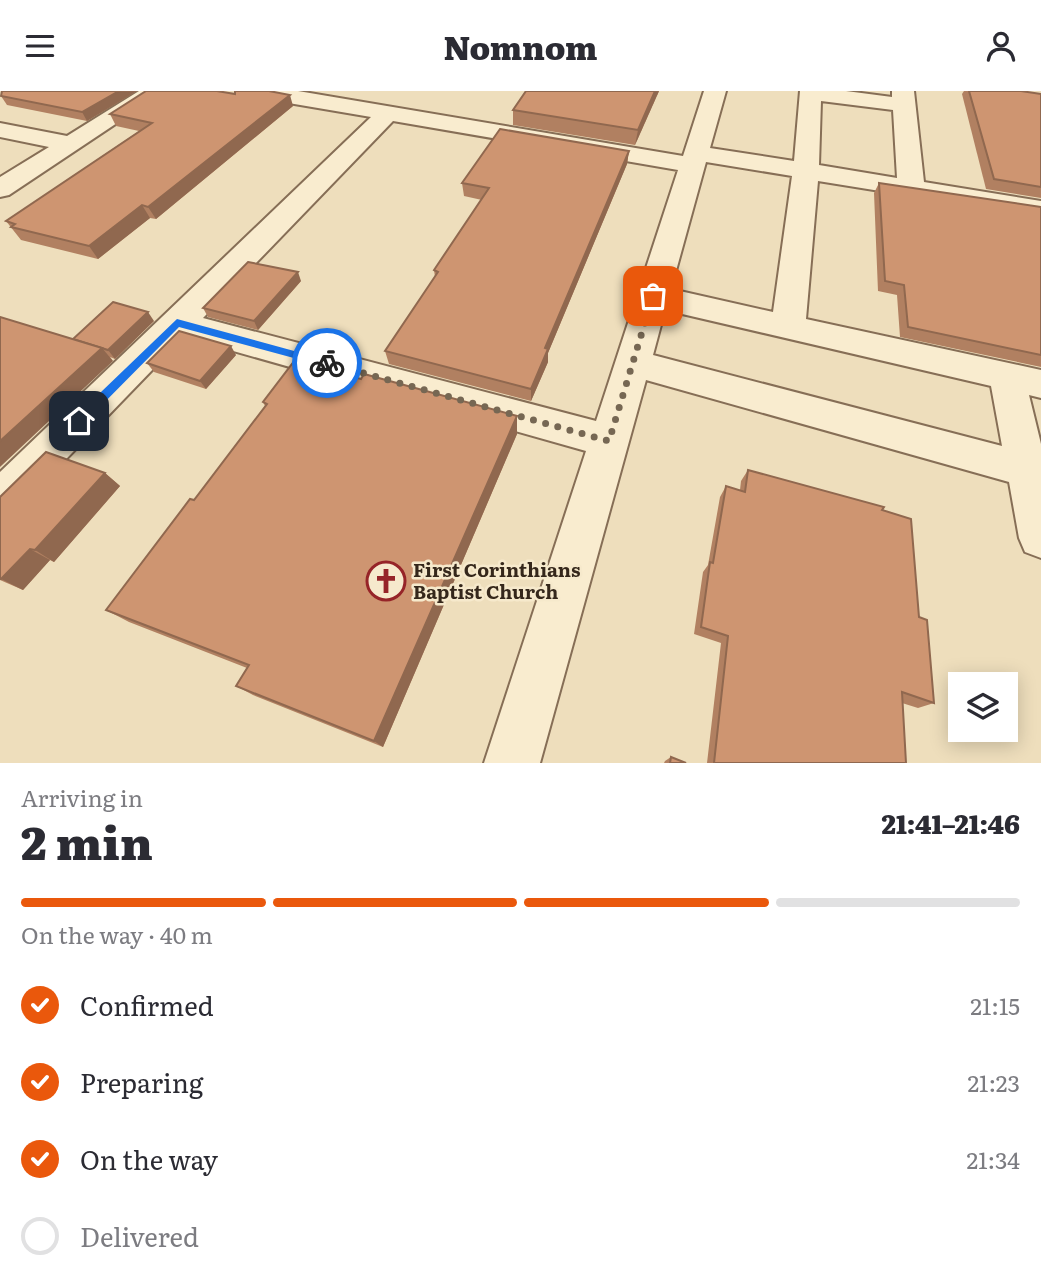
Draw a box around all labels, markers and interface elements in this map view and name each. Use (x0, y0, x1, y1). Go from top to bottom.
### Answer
text: Nomnom (443, 22, 598, 70)
icon: menu (21, 27, 59, 65)
icon: person (982, 27, 1020, 65)
pin (623, 266, 683, 326)
icon: bag (634, 277, 672, 315)
courier (292, 328, 362, 398)
icon: bike (308, 344, 346, 382)
pin (49, 391, 109, 451)
icon: home (60, 402, 98, 440)
place label: First Corinthians Baptist Church (413, 555, 580, 605)
church icon: First Corinthians Baptist Church (365, 560, 407, 602)
map controls (948, 672, 1018, 742)
button: layers (948, 672, 1018, 742)
text: Arriving in (21, 780, 143, 814)
text: 21:41–21:46 (882, 803, 1020, 842)
text: 2 min (21, 806, 153, 874)
text: On the way · 40 m (21, 917, 213, 951)
text: Confirmed (80, 985, 214, 1024)
icon: check (21, 986, 59, 1024)
text: 21:15 (970, 988, 1020, 1022)
text: Preparing (80, 1062, 203, 1101)
icon: check (21, 1063, 59, 1101)
text: 21:23 (967, 1065, 1020, 1099)
text: On the way (80, 1139, 218, 1178)
icon: check (21, 1140, 59, 1178)
text: 21:34 (967, 1142, 1020, 1176)
text: Delivered (80, 1216, 199, 1255)

